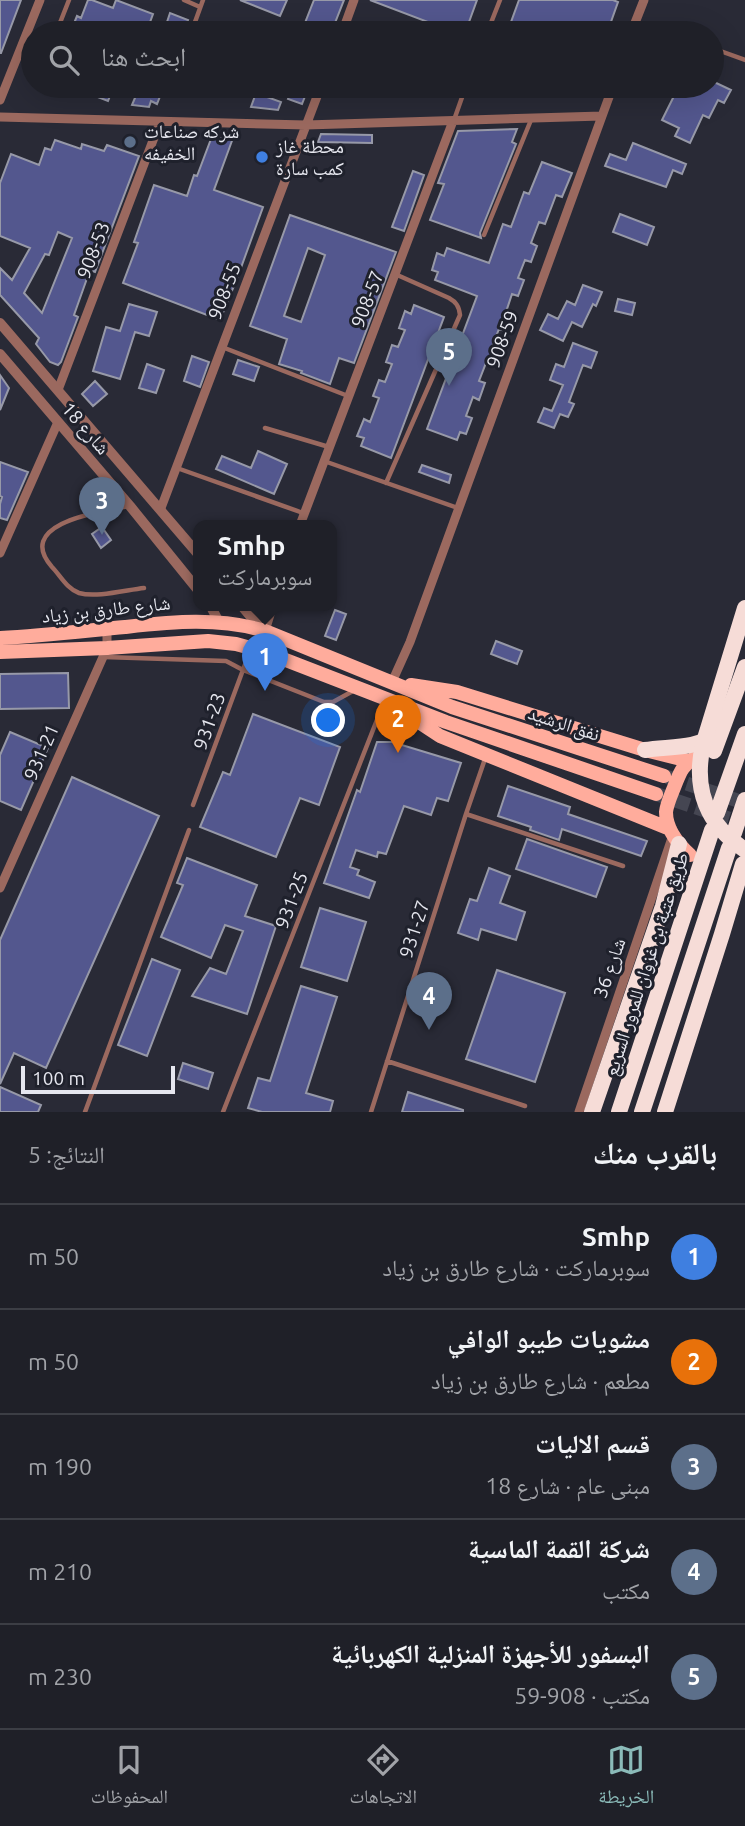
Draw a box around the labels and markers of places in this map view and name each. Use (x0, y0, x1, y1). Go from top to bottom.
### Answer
place label: شركه صناعات الخفيفه (144, 120, 239, 164)
marker: شركه صناعات الخفيفه (122, 134, 138, 150)
place label: محطة غاز كمب سارة (275, 135, 344, 180)
marker: محطة غاز كمب سارة (254, 149, 270, 165)
pin: 5 (426, 328, 472, 386)
pin: 3 (79, 477, 125, 535)
pin: 1 (242, 633, 288, 691)
pin: 2 (375, 695, 421, 753)
pin: 4 (406, 972, 452, 1030)

